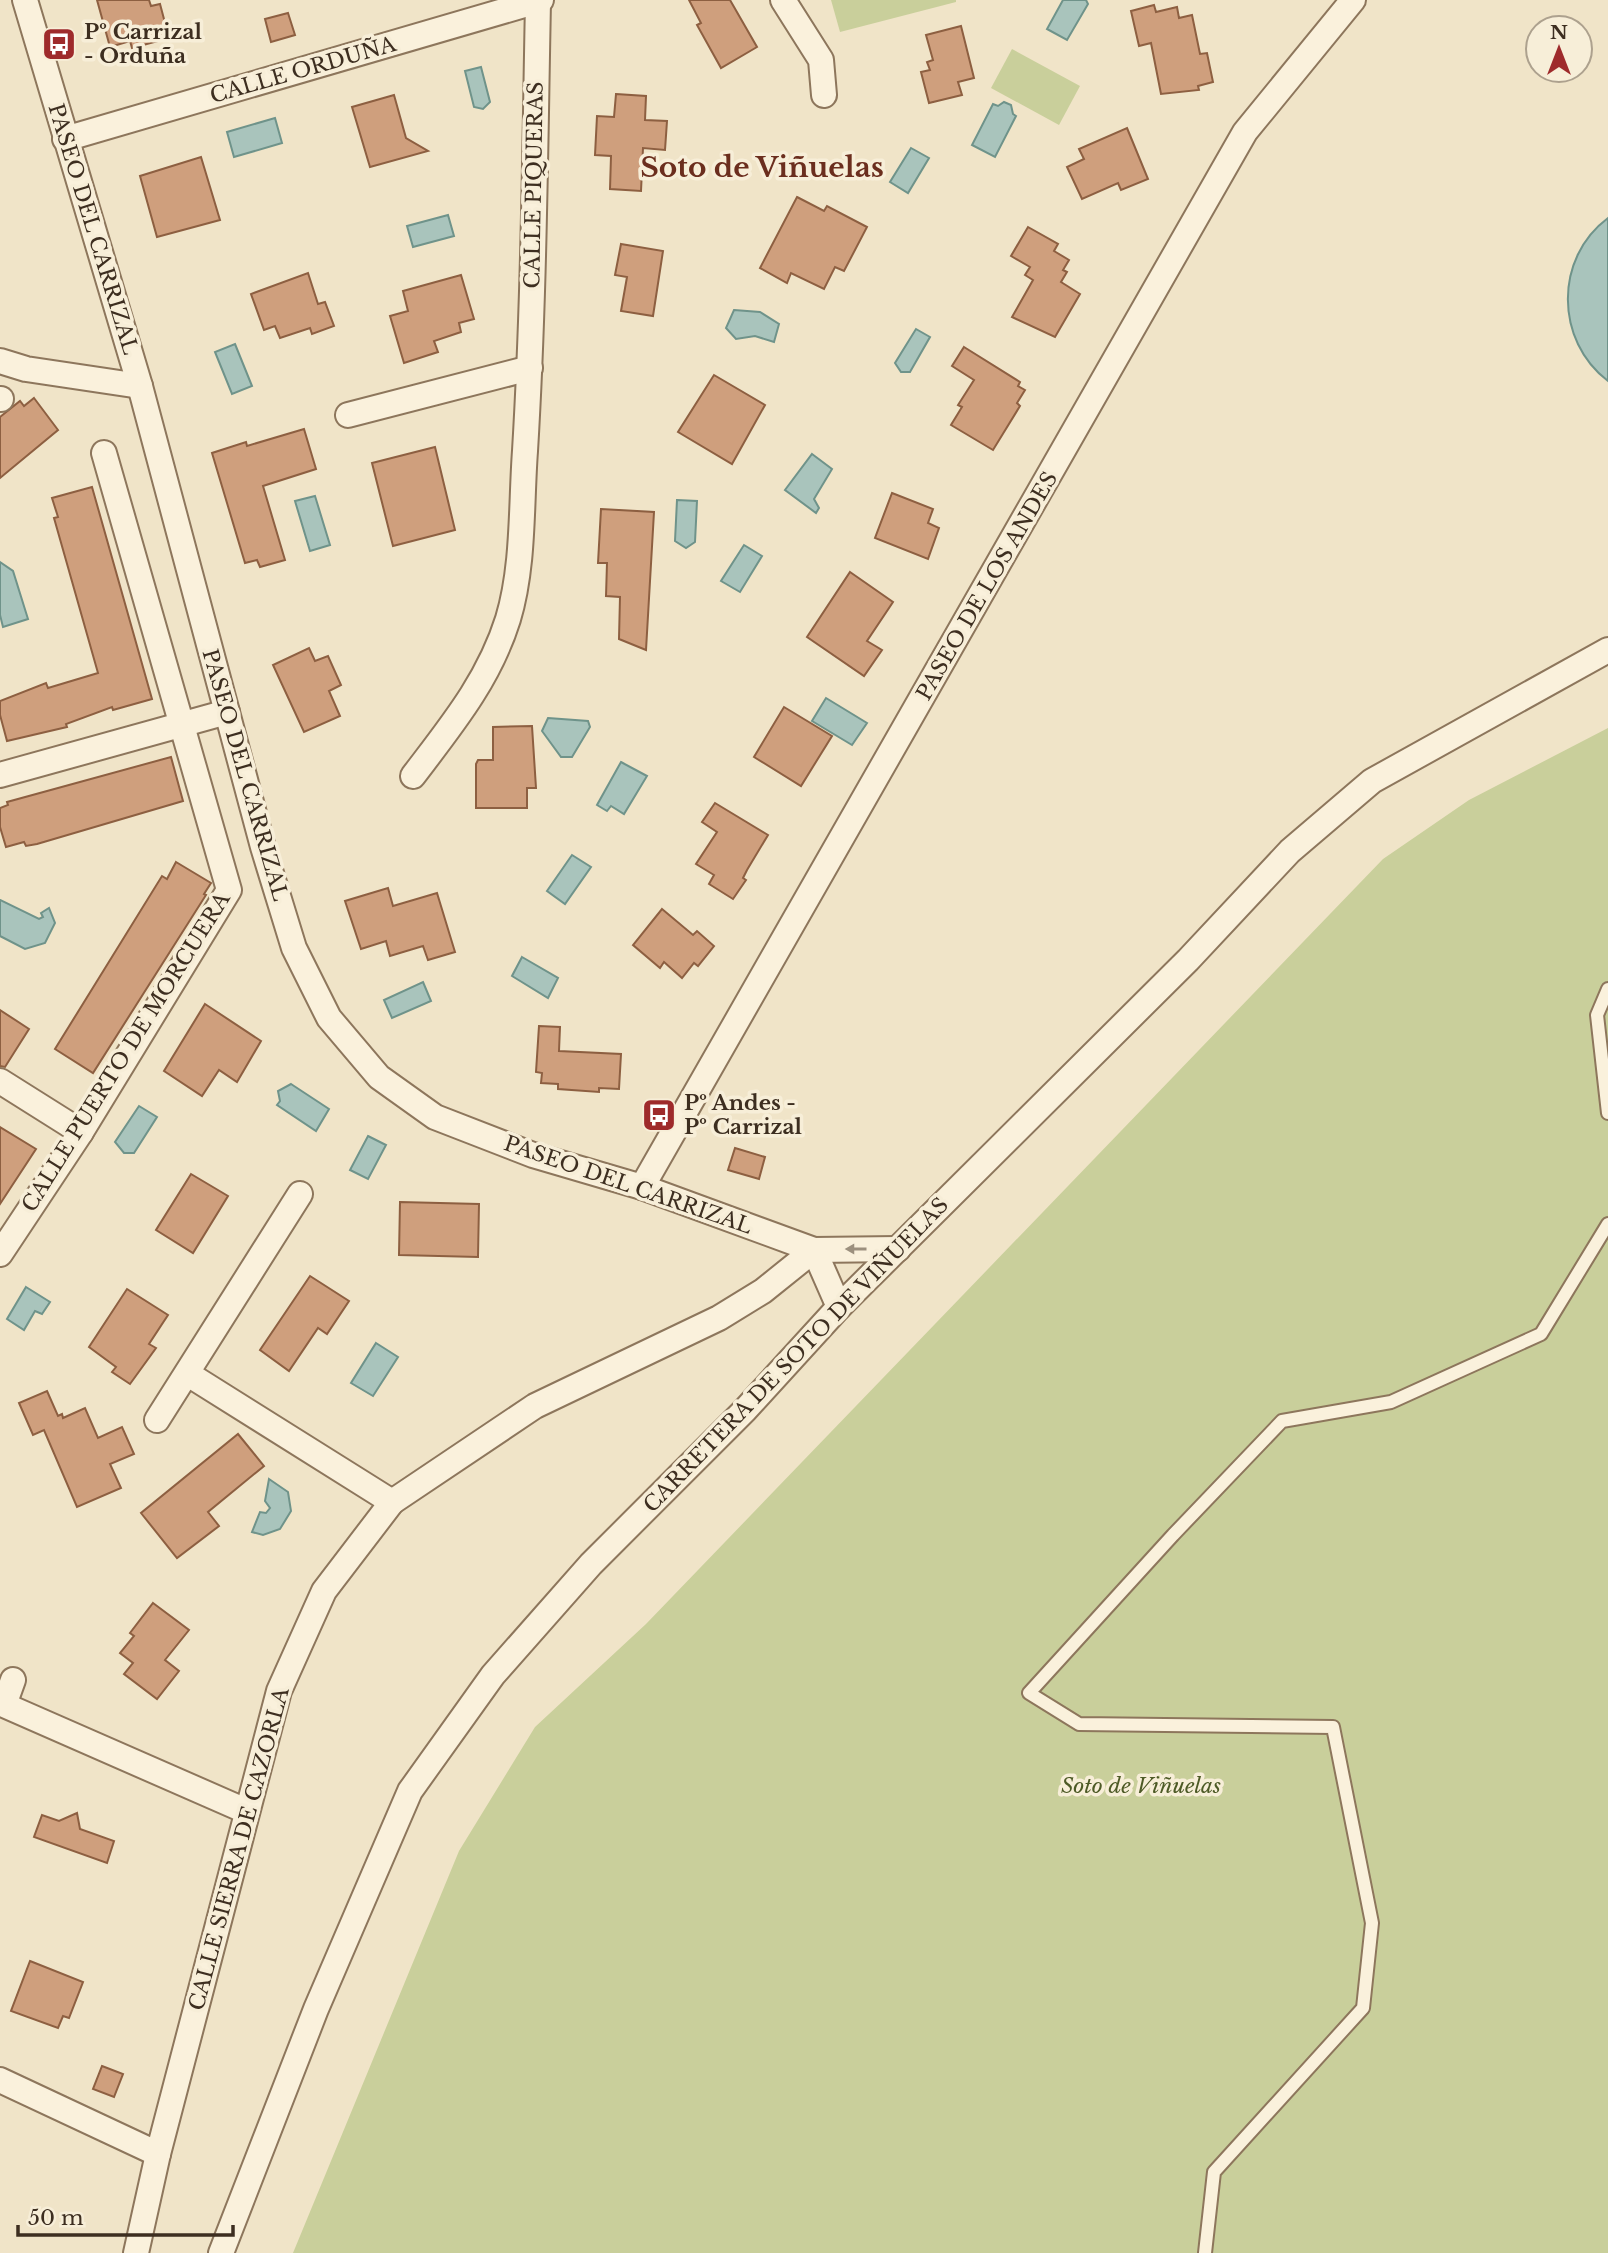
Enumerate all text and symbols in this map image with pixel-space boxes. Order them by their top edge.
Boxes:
north arrow [1524,14,1594,84]
place label: Pº Carrizal - Orduña [84,19,203,69]
text: N [1550,21,1568,44]
bus stop icon: Pº Carrizal - Orduña [40,25,78,63]
street label: CALLE ORDUÑA [207,31,400,109]
street label: CALLE PIQUERAS [519,81,549,289]
street label: PASEO DEL CARRIZAL [42,100,144,358]
district label: Soto de Viñuelas [640,150,884,185]
street label: PASEO DE LOS ANDES [911,467,1063,705]
street label: PASEO DEL CARRIZAL [197,646,293,904]
street label: CALLE PUERTO DE MORCUERA [16,887,236,1217]
place label: Pº Andes - Pº Carrizal [684,1090,803,1140]
bus stop icon: Pº Andes - Pº Carrizal [640,1096,678,1134]
street label: PASEO DEL CARRIZAL [500,1130,756,1240]
street label: CARRETERA DE SOTO DE VIÑUELAS [638,1192,954,1518]
one-way arrow [845,1243,867,1255]
street label: CALLE SIERRA DE CAZORLA [183,1684,295,2013]
park label: Soto de Viñuelas [1061,1773,1221,1799]
scale bar [18,2194,233,2238]
text: 50 m [28,2205,84,2231]

